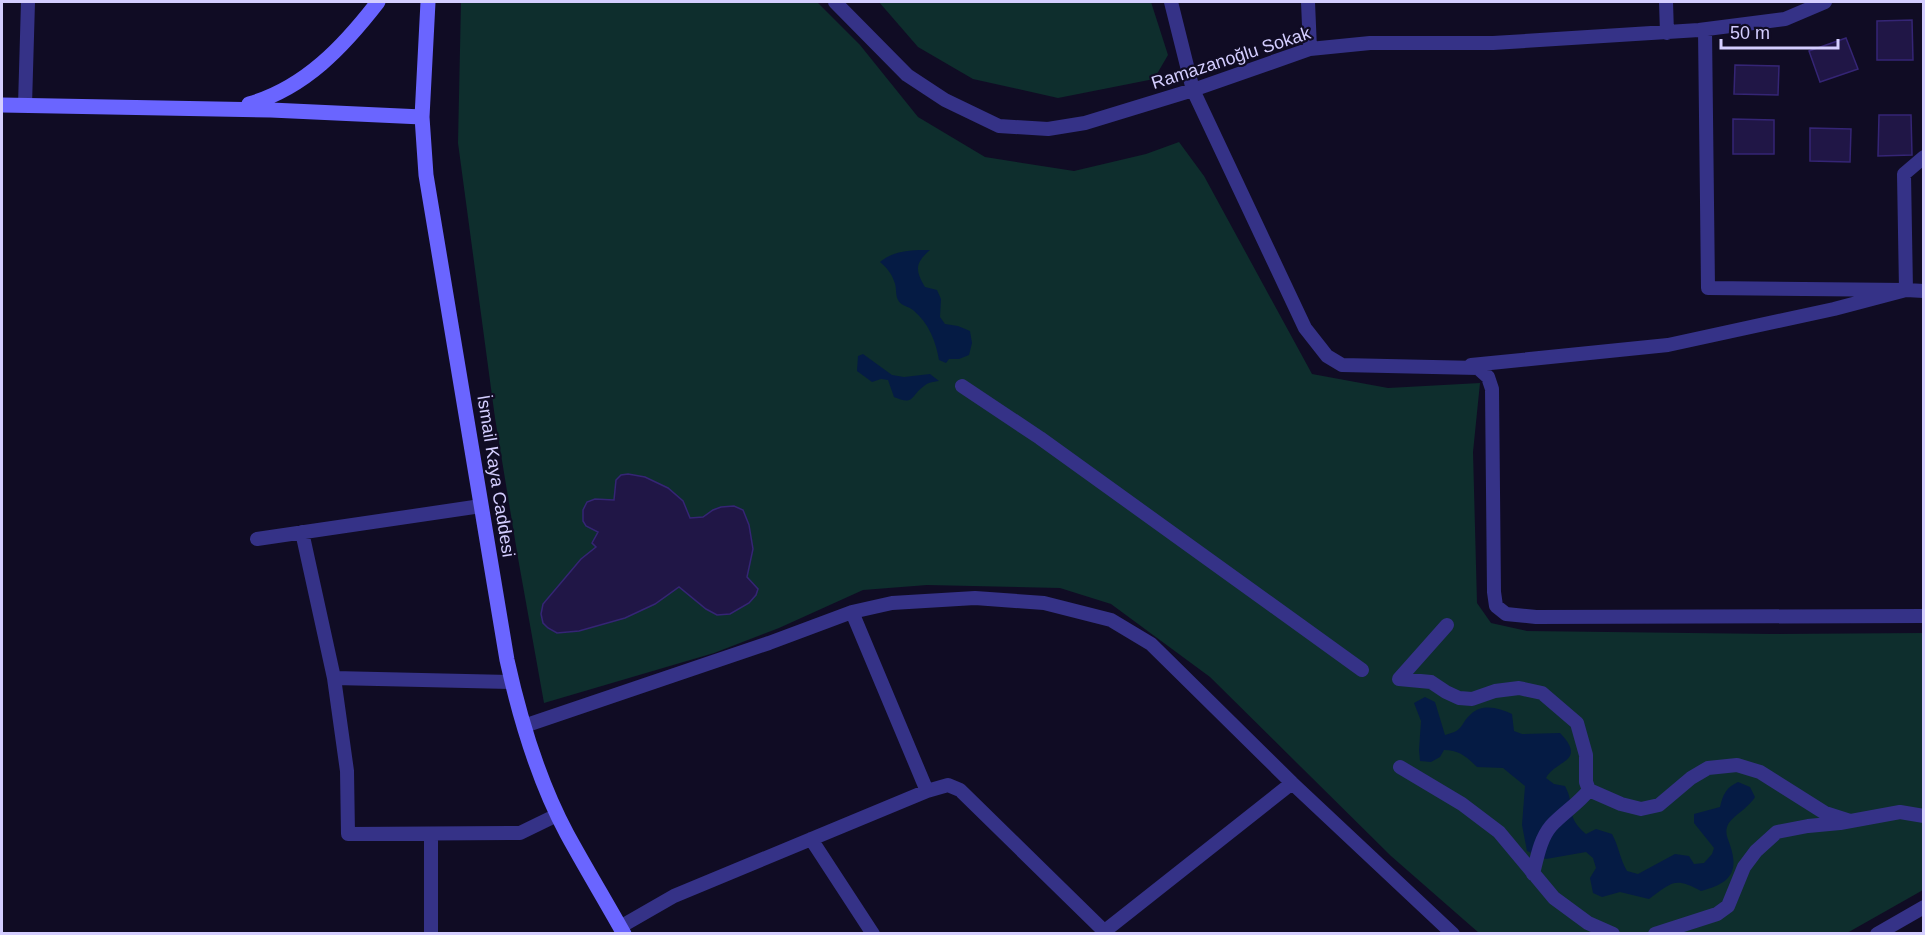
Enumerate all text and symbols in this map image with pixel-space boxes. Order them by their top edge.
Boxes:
scale bar [1721,12,1838,50]
street label: Ramazanoğlu Sokak [1149,23,1314,93]
text: 50 m [1730,23,1770,43]
street label: İsmail Kaya Caddesi [473,393,519,559]

